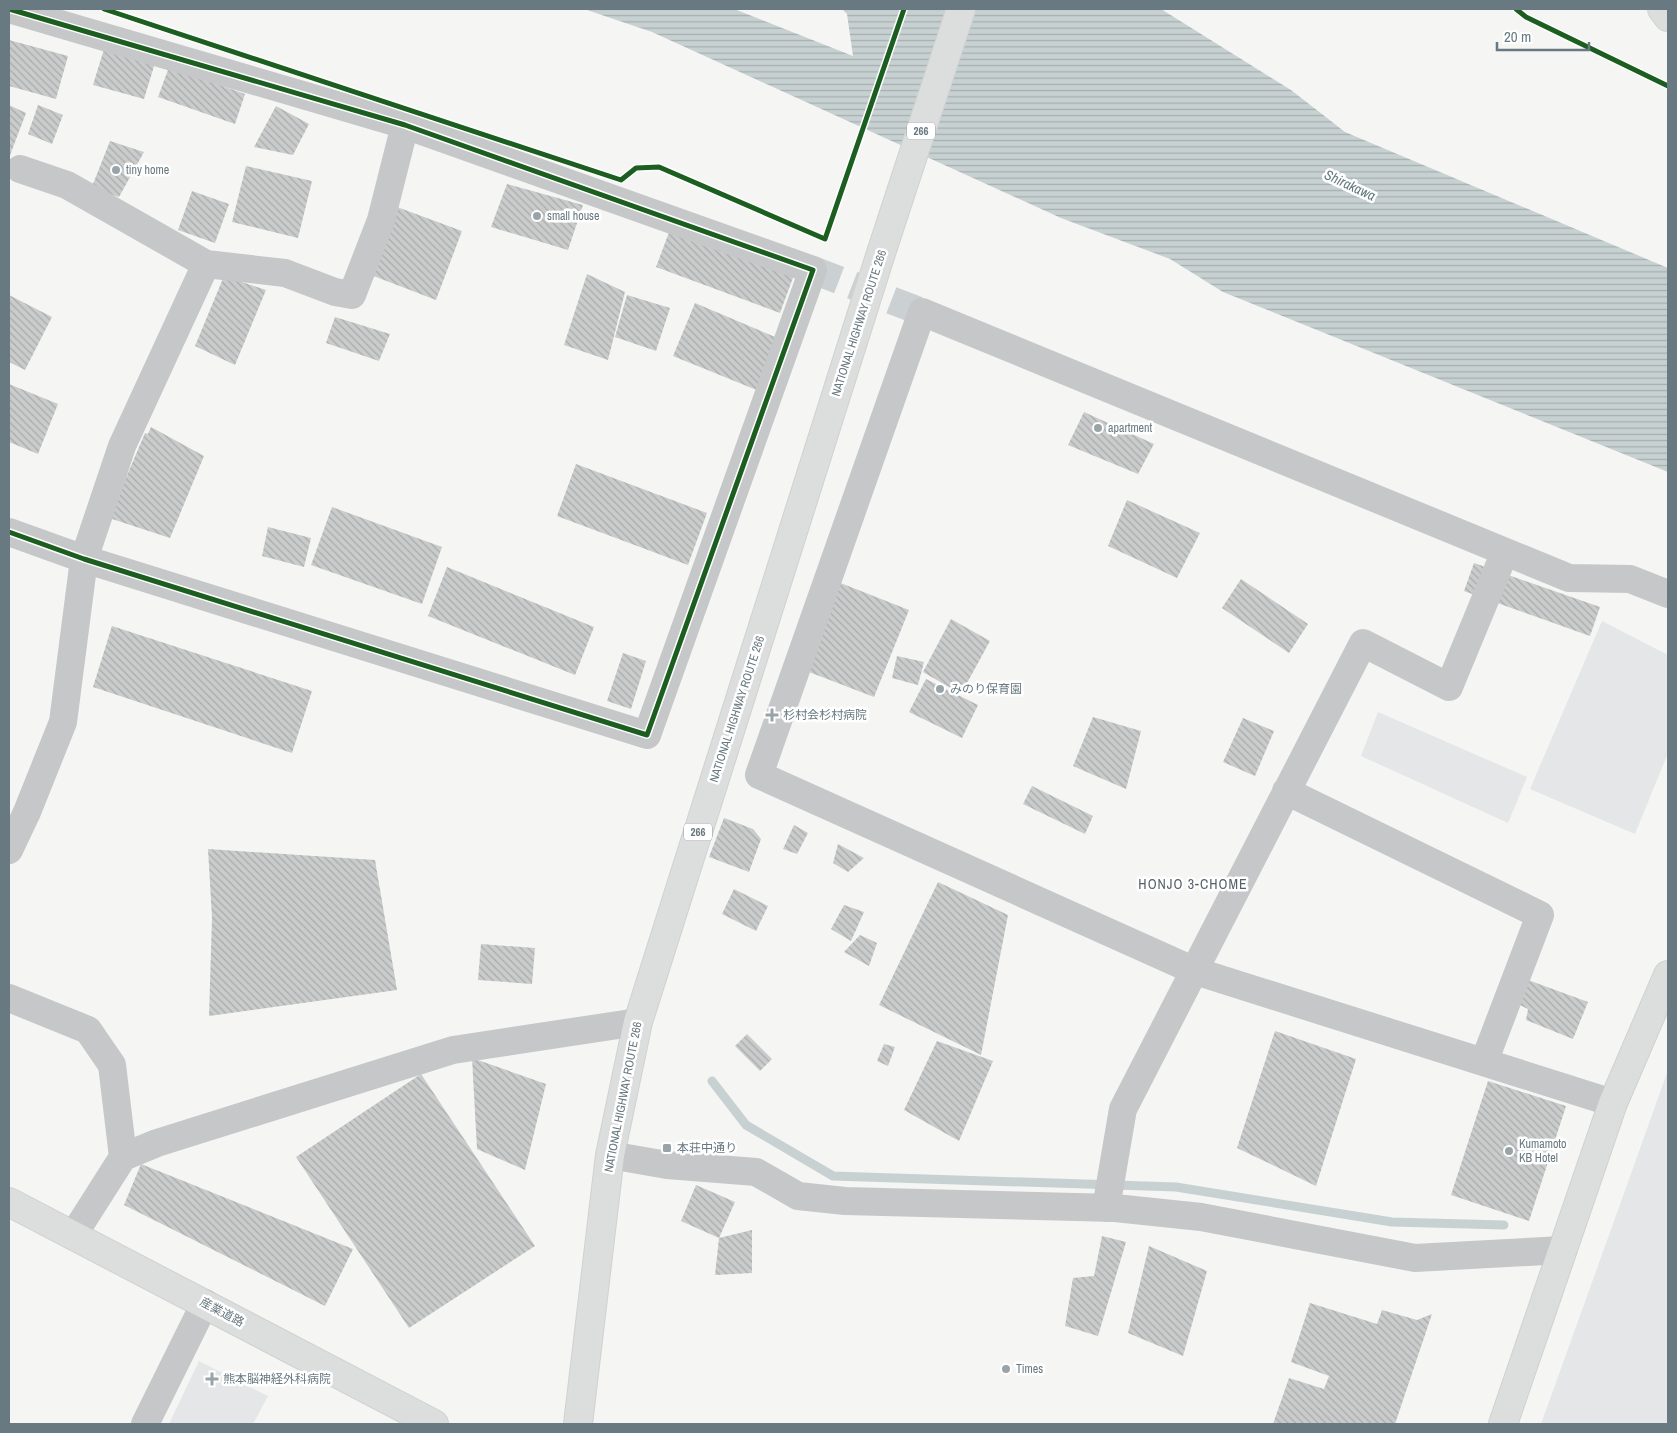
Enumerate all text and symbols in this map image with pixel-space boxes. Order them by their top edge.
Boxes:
scale bar [1497,20,1590,52]
text: 20 m [1504,26,1531,47]
road number: 266 [907,122,935,140]
place label: tiny home [126,162,169,178]
marker: tiny home [110,164,122,176]
water label: Shirakawa [1322,165,1378,205]
place label: small house [547,208,600,224]
marker: small house [531,210,543,222]
street label: NATIONAL HIGHWAY ROUTE 266 [828,248,890,398]
place label: apartment [1108,420,1153,436]
marker: apartment [1092,422,1104,434]
street label: NATIONAL HIGHWAY ROUTE 266 [706,634,768,784]
place label: みのり保育園 [950,681,1022,697]
marker: みのり保育園 [934,683,946,695]
place label: 杉村会杉村病院 [783,707,867,723]
marker: 杉村会杉村病院 [765,708,779,722]
road number: 266 [684,824,712,840]
district label: HONJO 3-CHOME [1138,875,1248,893]
street label: NATIONAL HIGHWAY ROUTE 266 [601,1020,645,1174]
place label: Kumamoto KB Hotel [1519,1136,1567,1166]
place label: 本荘中通り [677,1140,737,1156]
marker: 本荘中通り [661,1142,673,1154]
marker: Kumamoto KB Hotel [1503,1145,1515,1157]
street label: 産業道路 [197,1294,247,1330]
place label: Times [1016,1361,1043,1377]
marker: Times [1000,1363,1012,1375]
place label: 熊本脳神経外科病院 [223,1371,331,1387]
marker: 熊本脳神経外科病院 [205,1372,219,1386]

